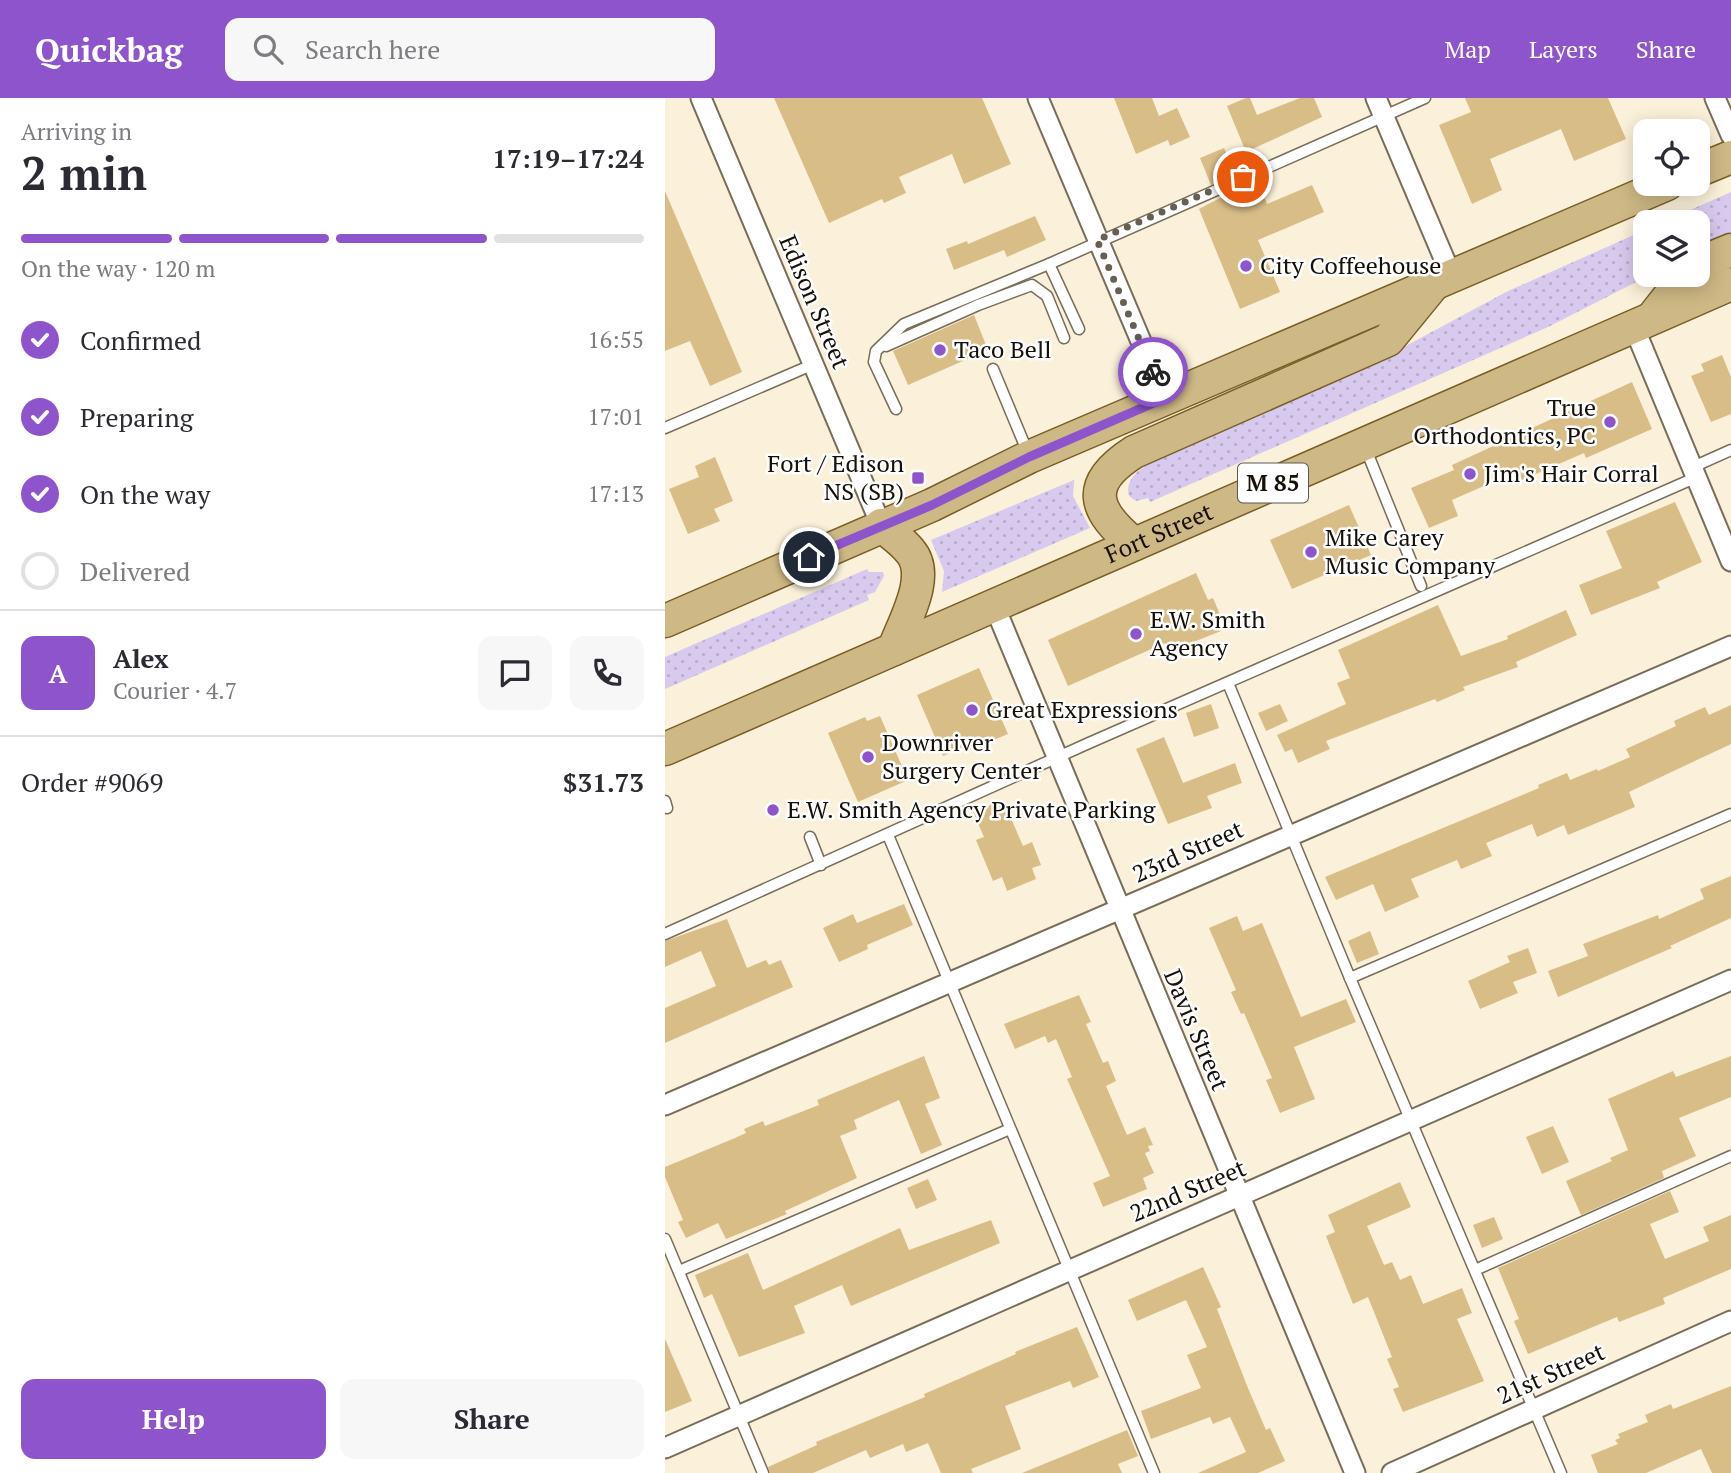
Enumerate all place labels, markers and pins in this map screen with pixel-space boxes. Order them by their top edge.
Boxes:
pin [1213,147,1273,207]
place label: City Coffeehouse [1260,249,1441,281]
marker: City Coffeehouse [1238,258,1254,274]
place label: Taco Bell [954,333,1051,365]
marker: Taco Bell [932,342,948,358]
place label: True Orthodontics, PC [1413,391,1596,451]
marker: True Orthodontics, PC [1602,414,1618,430]
place label: Fort / Edison NS (SB) [767,447,904,507]
place label: Jim's Hair Corral [1484,457,1659,489]
marker: Jim's Hair Corral [1462,466,1478,482]
marker: Fort / Edison NS (SB) [910,470,926,486]
place label: Mike Carey Music Company [1325,521,1496,581]
pin [779,527,839,587]
marker: Mike Carey Music Company [1303,544,1319,560]
place label: E.W. Smith Agency [1150,603,1265,663]
marker: E.W. Smith Agency [1128,626,1144,642]
place label: Great Expressions [986,693,1178,725]
marker: Great Expressions [964,702,980,718]
place label: Downriver Surgery Center [882,726,1042,786]
marker: Downriver Surgery Center [860,749,876,765]
place label: E.W. Smith Agency Private Parking [787,793,1156,825]
marker: E.W. Smith Agency Private Parking [765,802,781,818]

